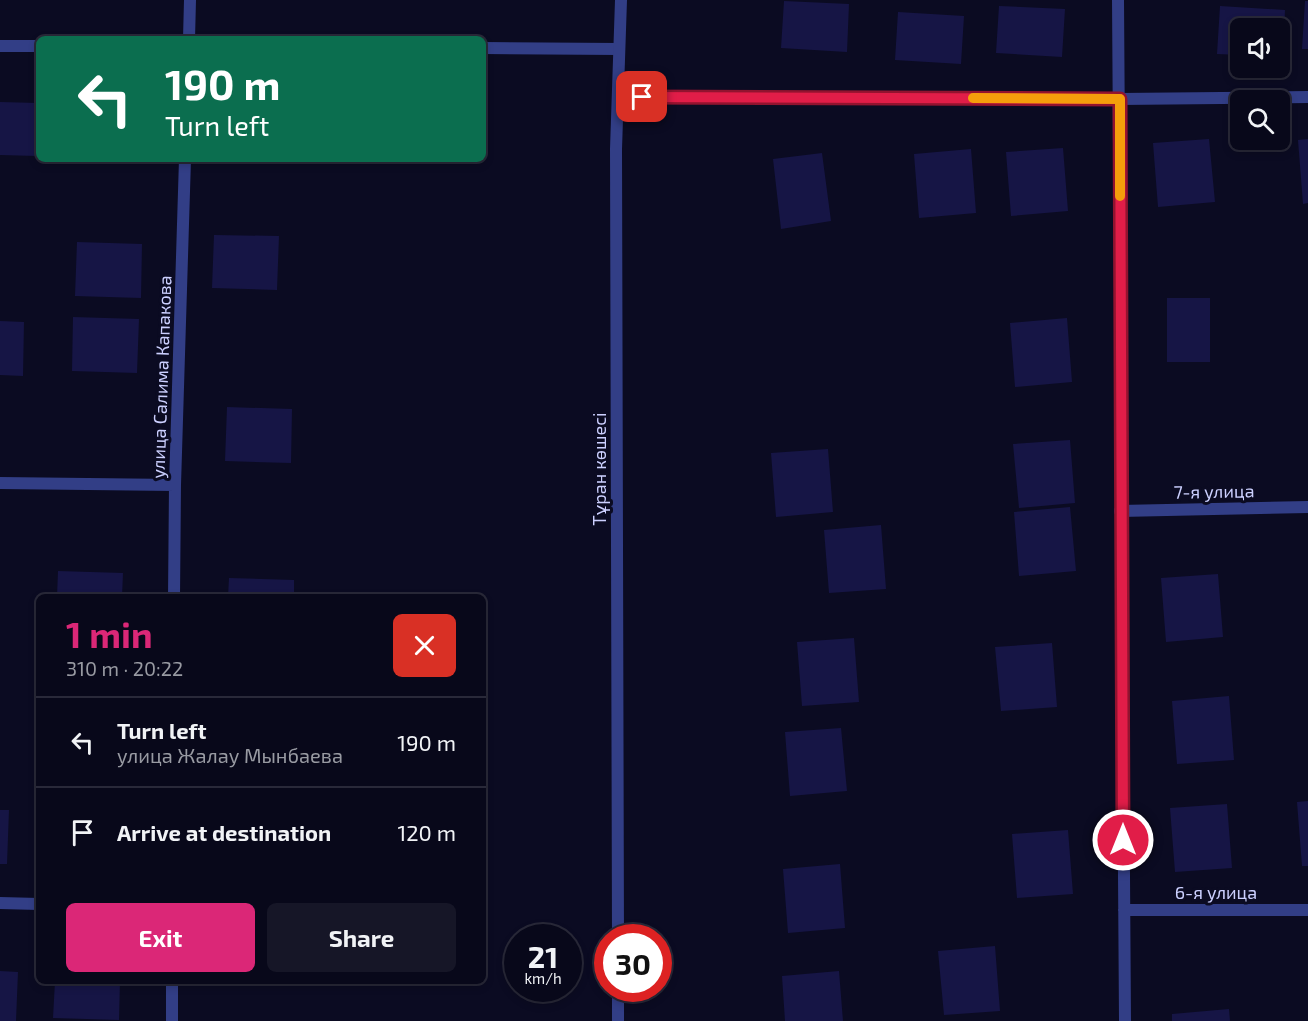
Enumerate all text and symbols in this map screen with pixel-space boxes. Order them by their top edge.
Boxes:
map controls [1230,18,1290,150]
button: sound [1230,18,1290,78]
text: 190 m [165,58,281,108]
icon: left [66,60,144,138]
pin [616,71,667,122]
icon: arrive [625,80,658,113]
button: search [1230,90,1290,150]
text: Turn left [165,109,269,141]
street label: улица Салима Капакова [146,275,176,479]
street label: Тұран көшесі [588,412,610,526]
street label: 7-я улица [1173,479,1255,503]
text: 1 min [66,612,153,655]
button: close [393,614,456,677]
text: 310 m · 20:22 [66,656,183,680]
text: Turn left [117,717,206,743]
icon: left [66,726,99,759]
text: 190 m [397,729,456,755]
text: улица Жалау Мынбаева [117,743,343,767]
position arrow [1091,808,1155,872]
icon: arrive [66,816,99,849]
text: Arrive at destination [117,819,331,845]
text: 120 m [397,819,456,845]
street label: 6-я улица [1175,881,1257,903]
button: Exit [66,903,255,972]
button: Share [267,903,456,972]
speed limit sign: 30 [594,924,672,1002]
text: 21 [528,938,558,974]
text: km/h [524,969,562,987]

